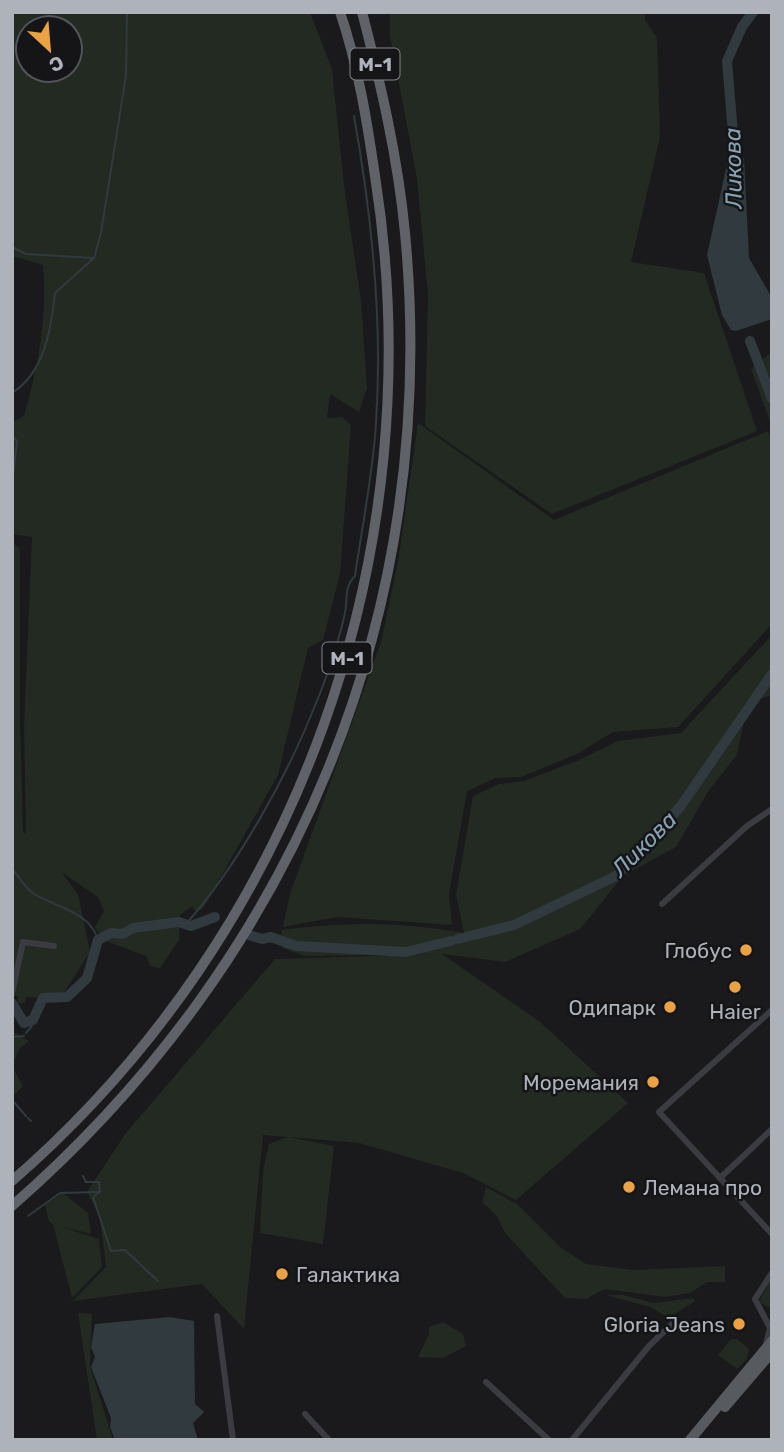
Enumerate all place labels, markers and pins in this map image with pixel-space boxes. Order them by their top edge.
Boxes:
place label: Глобус [664,938,732,963]
marker: Глобус [738,942,754,958]
marker: Haier [727,979,743,995]
place label: Одипарк [569,995,656,1020]
marker: Одипарк [662,999,678,1015]
place label: Haier [709,999,761,1024]
place label: Моремания [523,1070,639,1095]
marker: Моремания [645,1074,661,1090]
place label: Лемана про [643,1175,762,1200]
marker: Лемана про [621,1179,637,1195]
place label: Галактика [296,1262,400,1287]
marker: Галактика [274,1266,290,1282]
place label: Gloria Jeans [604,1312,725,1337]
marker: Gloria Jeans [731,1316,747,1332]

